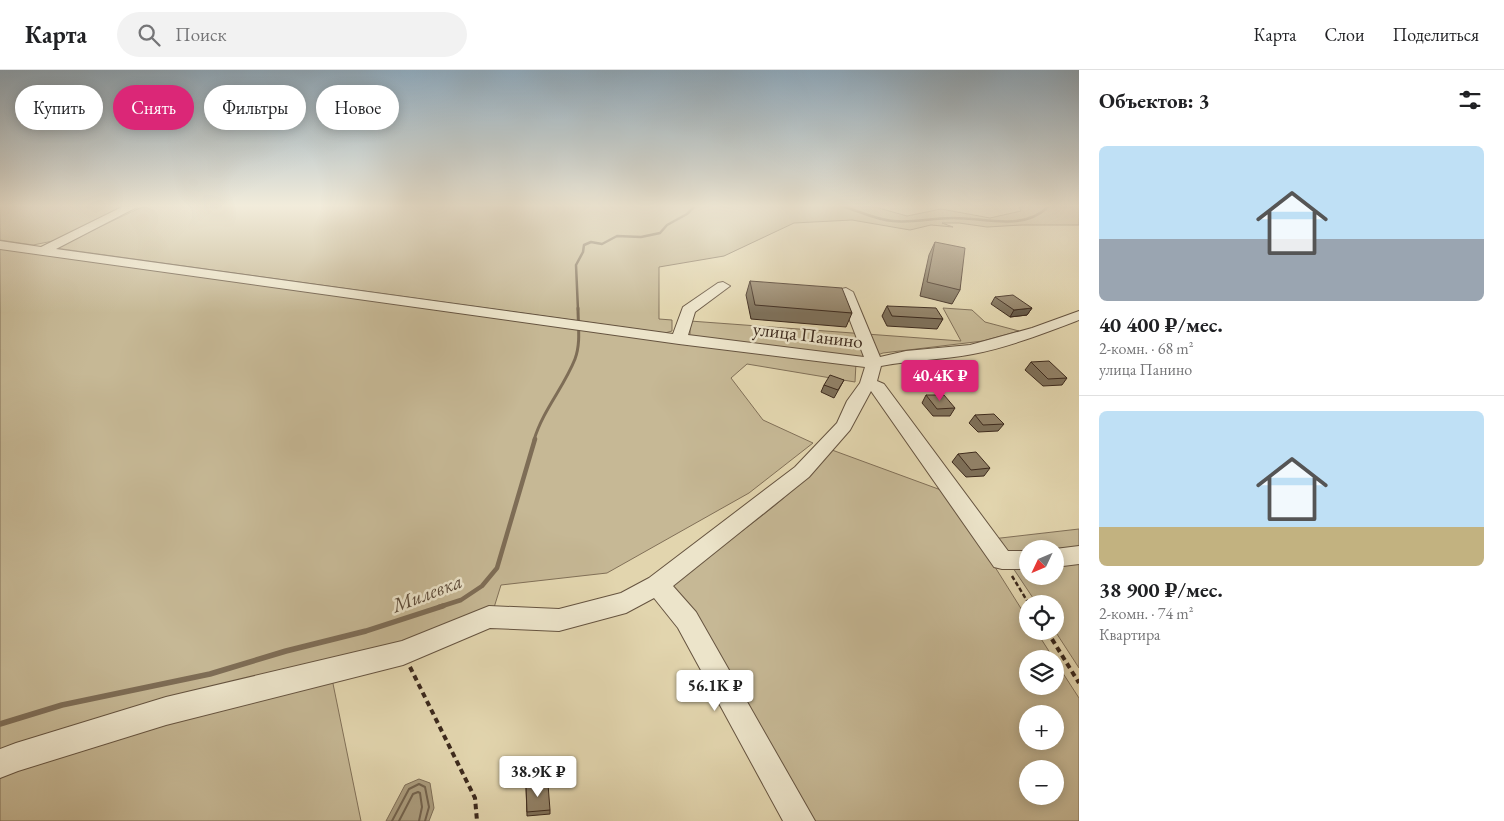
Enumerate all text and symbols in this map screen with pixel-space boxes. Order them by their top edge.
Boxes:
search box [117,12,467,57]
text: Карта [25,19,87,50]
icon: search [135,21,163,49]
text: Поиск [175,22,227,47]
text: Карта [1254,23,1297,46]
text: Слои [1325,23,1364,46]
text: Поделиться [1392,23,1479,46]
chip: Купить [15,85,103,130]
chip: Снять [113,85,194,130]
chip: Фильтры [204,85,306,130]
chip: Новое [316,85,399,130]
icon: filters [1456,86,1484,114]
text: Объектов: 3 [1099,87,1210,114]
icon: home [1247,178,1337,268]
text: 40 400 ₽/мес. [1099,311,1223,338]
street label: улица Панино [752,316,864,354]
text: 2-комн. · 68 m² [1099,338,1194,359]
text: улица Панино [1099,359,1192,380]
pin: 40.4K ₽ [894,360,986,402]
text: 40.4K ₽ [912,365,968,386]
icon: home [1247,444,1337,534]
north arrow [1019,540,1064,585]
map controls [1019,540,1064,805]
water label: Милевка [387,568,466,619]
text: 38 900 ₽/мес. [1099,576,1223,603]
button: locate [1019,595,1064,640]
text: 2-комн. · 74 m² [1099,603,1194,624]
text: Квартира [1099,624,1160,645]
button: layers [1019,650,1064,695]
pin: 56.1K ₽ [669,670,761,712]
text: 56.1K ₽ [687,675,743,696]
button: + [1019,705,1064,750]
pin: 38.9K ₽ [492,756,584,798]
button: − [1019,760,1064,805]
text: 38.9K ₽ [510,761,566,782]

